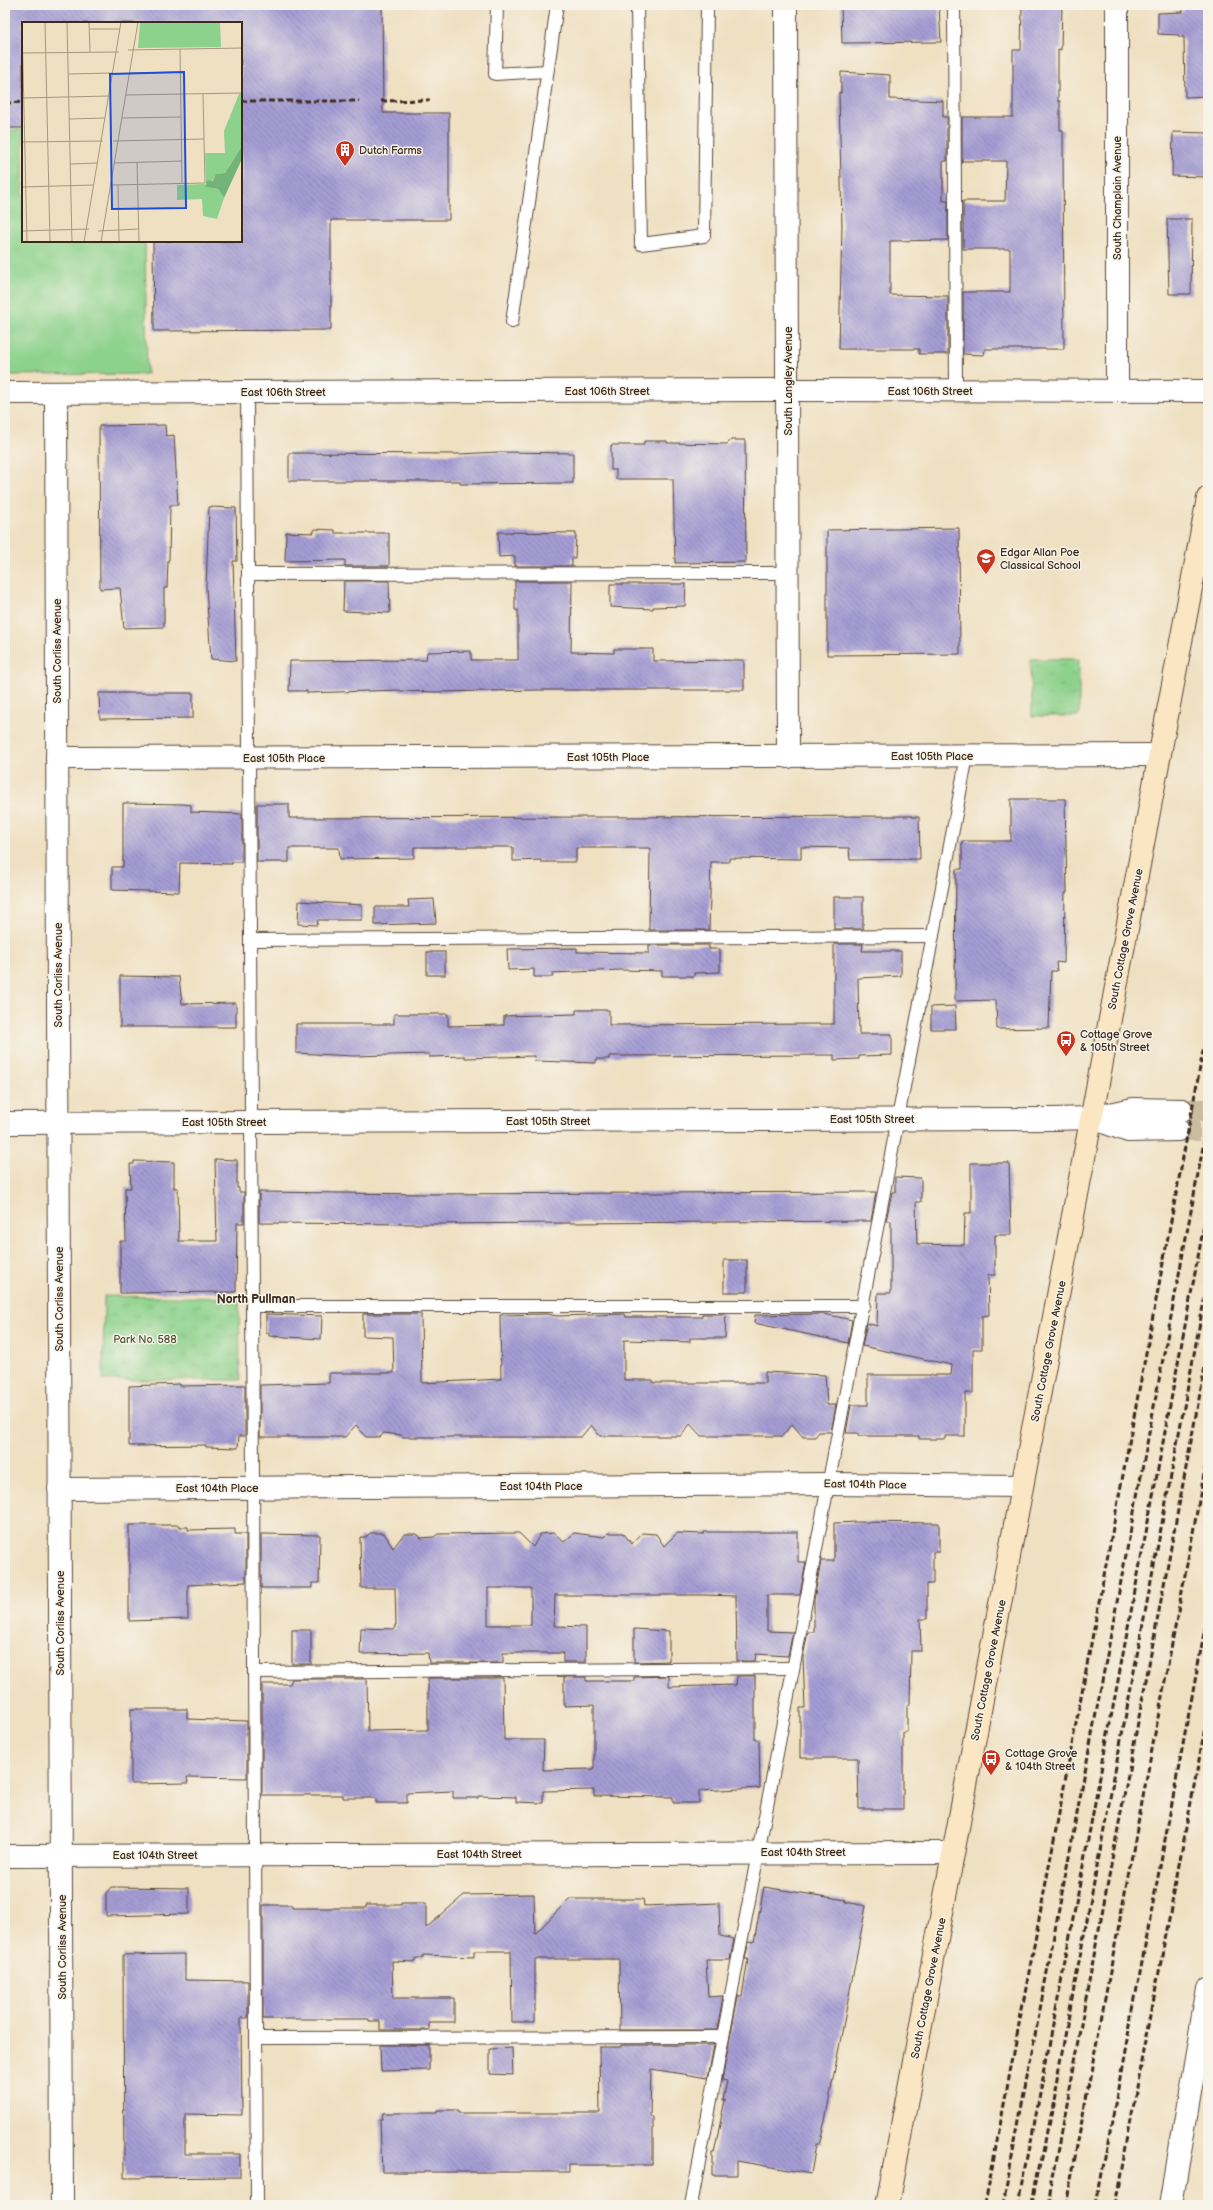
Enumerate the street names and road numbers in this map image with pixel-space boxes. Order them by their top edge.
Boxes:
street label: South Champlain Avenue [1111,135,1124,260]
street label: South Langley Avenue [782,326,795,436]
street label: East 106th Street [564,385,650,398]
street label: East 106th Street [887,385,973,398]
street label: East 106th Street [240,386,326,399]
street label: South Corliss Avenue [51,598,64,704]
street label: East 105th Place [891,750,974,763]
street label: East 105th Place [567,751,650,764]
street label: East 105th Place [243,752,326,765]
street label: South Cottage Grove Avenue [1105,867,1146,1011]
street label: South Corliss Avenue [52,922,65,1028]
street label: East 105th Street [830,1113,915,1126]
street label: East 105th Street [506,1115,591,1128]
street label: East 105th Street [182,1116,267,1129]
street label: South Corliss Avenue [53,1246,66,1352]
street label: South Cottage Grove Avenue [1028,1279,1069,1423]
street label: East 104th Place [823,1477,907,1492]
street label: East 104th Place [499,1480,583,1493]
street label: East 104th Place [175,1482,259,1495]
street label: South Corliss Avenue [54,1570,67,1676]
street label: South Cottage Grove Avenue [968,1598,1009,1742]
street label: East 104th Street [760,1846,846,1859]
street label: East 104th Street [436,1848,522,1861]
street label: East 104th Street [112,1849,198,1862]
street label: South Corliss Avenue [56,1894,69,2000]
street label: South Cottage Grove Avenue [908,1916,949,2060]

